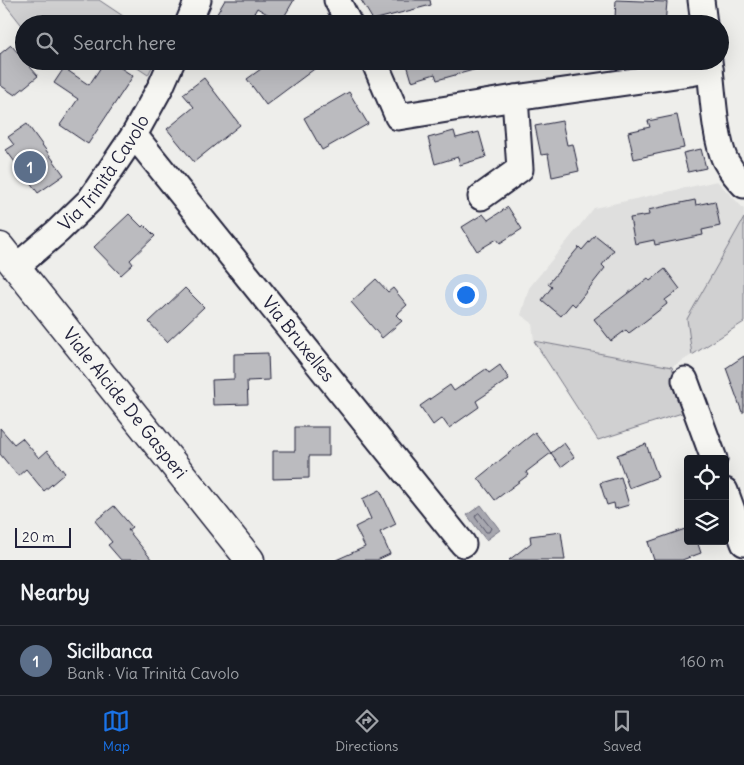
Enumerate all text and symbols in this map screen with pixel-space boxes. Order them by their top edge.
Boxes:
search box [15,15,729,70]
icon: search [33,29,61,57]
text: Search here [73,31,176,55]
street label: Via Trinità Cavolo [53,110,154,236]
pin: 1 [14,148,46,186]
your location [453,282,479,308]
street label: Via Bruxelles [257,291,340,386]
street label: Viale Alcide De Gasperi [58,323,192,483]
map controls [684,455,729,545]
button: locate [684,455,729,500]
button: layers [684,500,729,545]
scale bar [15,525,71,548]
text: 20 m [22,528,55,546]
text: Nearby [20,579,90,606]
text: Sicilbanca [67,639,153,663]
text: 1 [33,651,39,671]
text: 160 m [680,651,724,671]
text: Bank · Via Trinità Cavolo [67,663,239,683]
tab: Map [102,707,130,755]
tab: Directions [335,707,398,755]
tab: Saved [603,707,642,755]

